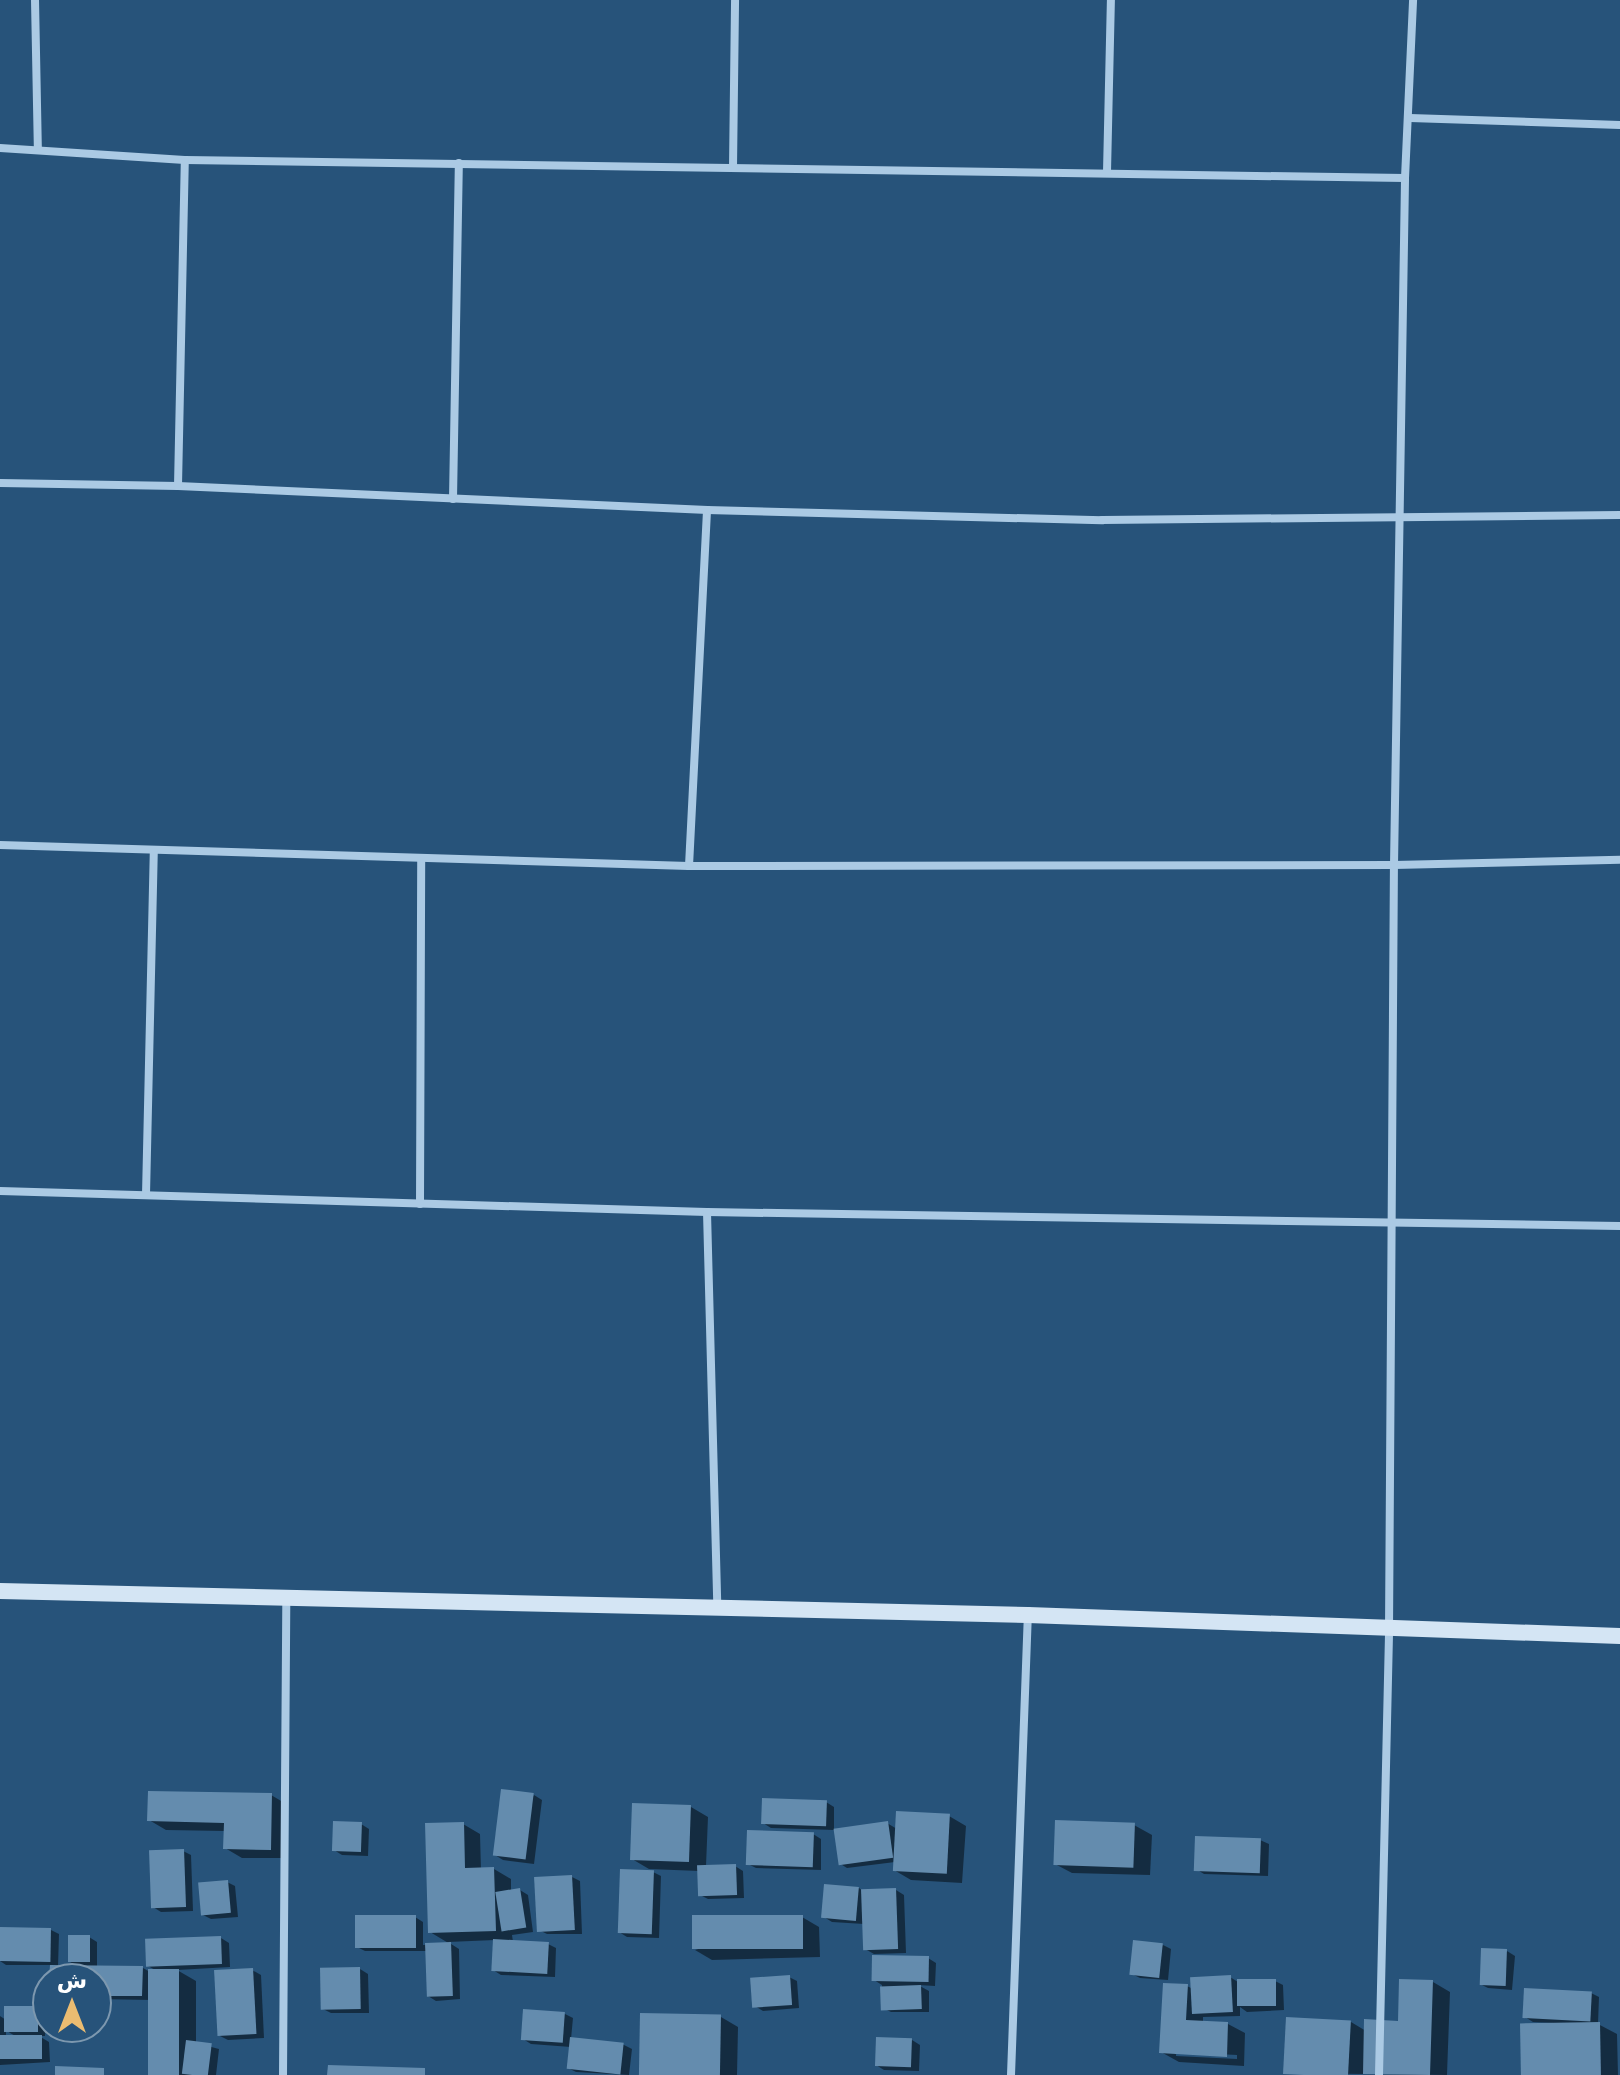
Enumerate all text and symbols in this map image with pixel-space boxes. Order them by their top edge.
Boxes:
north arrow [32,1963,112,2043]
text: ش [57,1968,87,1993]

